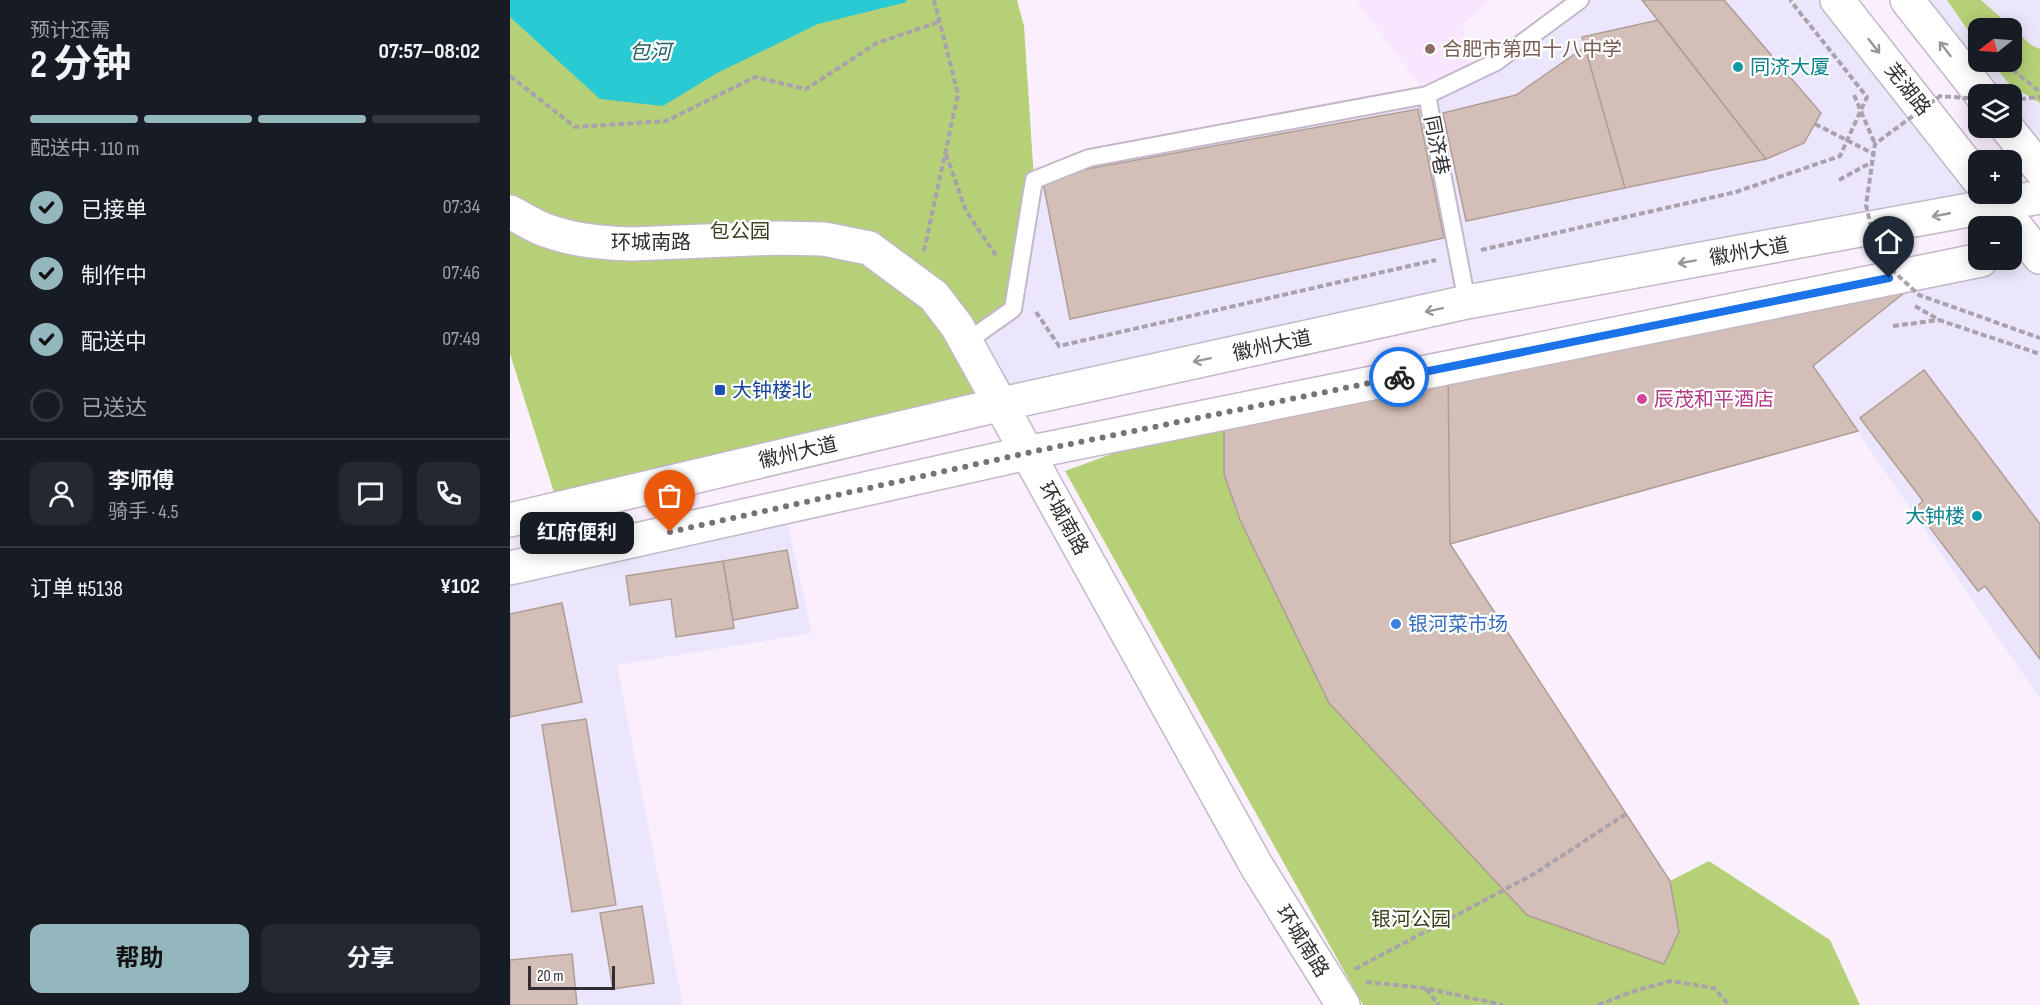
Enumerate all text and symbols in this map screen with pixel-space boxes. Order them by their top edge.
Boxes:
north arrow [1968,18,2022,72]
map controls [1968,18,2022,270]
text: 预计还需 [30,19,110,43]
text: 07:57–08:02 [379,38,480,65]
place label: 合肥市第四十八中学 [1442,38,1622,62]
one-way arrow [1867,38,1880,54]
water label: 包河 [629,40,675,65]
one-way arrow [1939,41,1952,57]
text: 2 分钟 [30,42,131,89]
marker: 合肥市第四十八中学 [1423,42,1437,56]
place label: 同济大厦 [1750,56,1830,80]
street label: 芜湖路 [1879,59,1935,121]
marker: 同济大厦 [1731,60,1745,74]
button: layers [1968,84,2022,138]
street label: 同济巷 [1419,113,1454,177]
text: 配送中 · 110 m [30,137,139,161]
button: + [1968,150,2022,204]
icon: check [30,191,63,224]
text: 07:34 [443,195,480,219]
text: 已接单 [81,197,147,224]
one-way arrow [1932,210,1951,221]
pin [1863,216,1914,278]
button: − [1968,216,2022,270]
park label: 包公园 [710,220,770,244]
icon: home [1872,225,1905,258]
street label: 环城南路 [611,231,691,255]
street label: 徽州大道 [1708,233,1791,271]
icon: check [30,257,63,290]
one-way arrow [1678,257,1698,268]
text: 07:46 [442,261,480,285]
text: 制作中 [81,263,147,290]
one-way arrow [1425,304,1444,316]
icon: check [30,323,63,356]
street label: 徽州大道 [1231,326,1314,366]
text: 07:49 [442,327,480,351]
text: 配送中 [81,329,147,356]
courier [1369,347,1429,407]
one-way arrow [1193,355,1212,367]
icon: bike [1383,361,1416,394]
place label: 大钟楼北 [732,379,812,403]
marker: 大钟楼北 [713,383,727,397]
place label: 辰茂和平酒店 [1654,388,1774,412]
marker: 辰茂和平酒店 [1635,392,1649,406]
text: 已送达 [81,395,147,422]
street label: 徽州大道 [757,432,840,474]
button: person [30,462,93,525]
button: chat [339,462,402,525]
button: phone [417,462,480,525]
text: 李师傅 [108,468,174,495]
pin [644,470,695,532]
street label: 环城南路 [1033,478,1093,559]
icon: bag [653,479,686,512]
text: 骑手 · 4.5 [108,500,178,524]
place label: 大钟楼 [1905,505,1965,529]
marker: 大钟楼 [1970,509,1984,523]
callout: 红府便利 [520,511,634,553]
text: 红府便利 [537,521,617,545]
text: ¥102 [440,573,480,600]
text: 订单 #5138 [30,576,123,603]
place label: 银河菜市场 [1408,613,1508,637]
marker: 银河菜市场 [1389,617,1403,631]
street label: 环城南路 [1271,901,1334,982]
park label: 银河公园 [1371,908,1451,932]
button: 帮助 [30,924,249,993]
button: 分享 [261,924,480,993]
scale bar [528,963,615,990]
text: 20 m [537,967,564,986]

